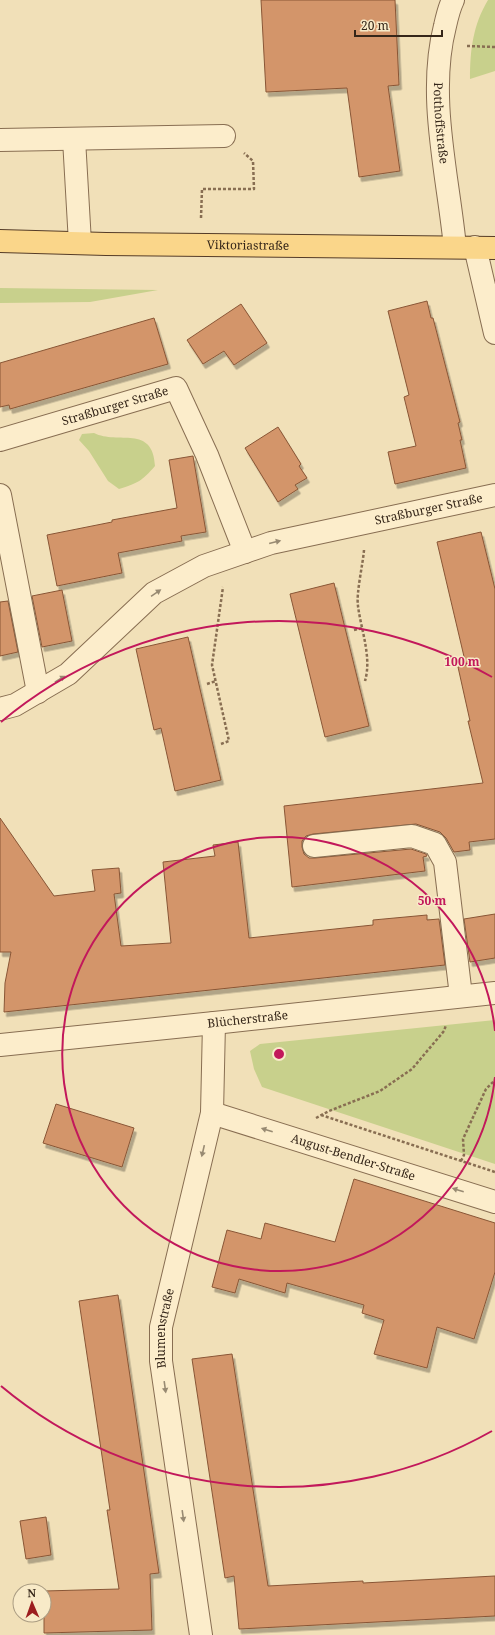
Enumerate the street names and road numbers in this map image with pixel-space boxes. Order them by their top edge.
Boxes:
street label: Potthoffstraße [430,82,453,165]
street label: Viktoriastraße [207,236,289,254]
street label: Straßburger Straße [60,382,170,429]
street label: Straßburger Straße [373,489,484,529]
street label: Blücherstraße [207,1006,289,1032]
street label: August-Bendler-Straße [289,1129,418,1184]
street label: Blumenstraße [152,1287,178,1370]

